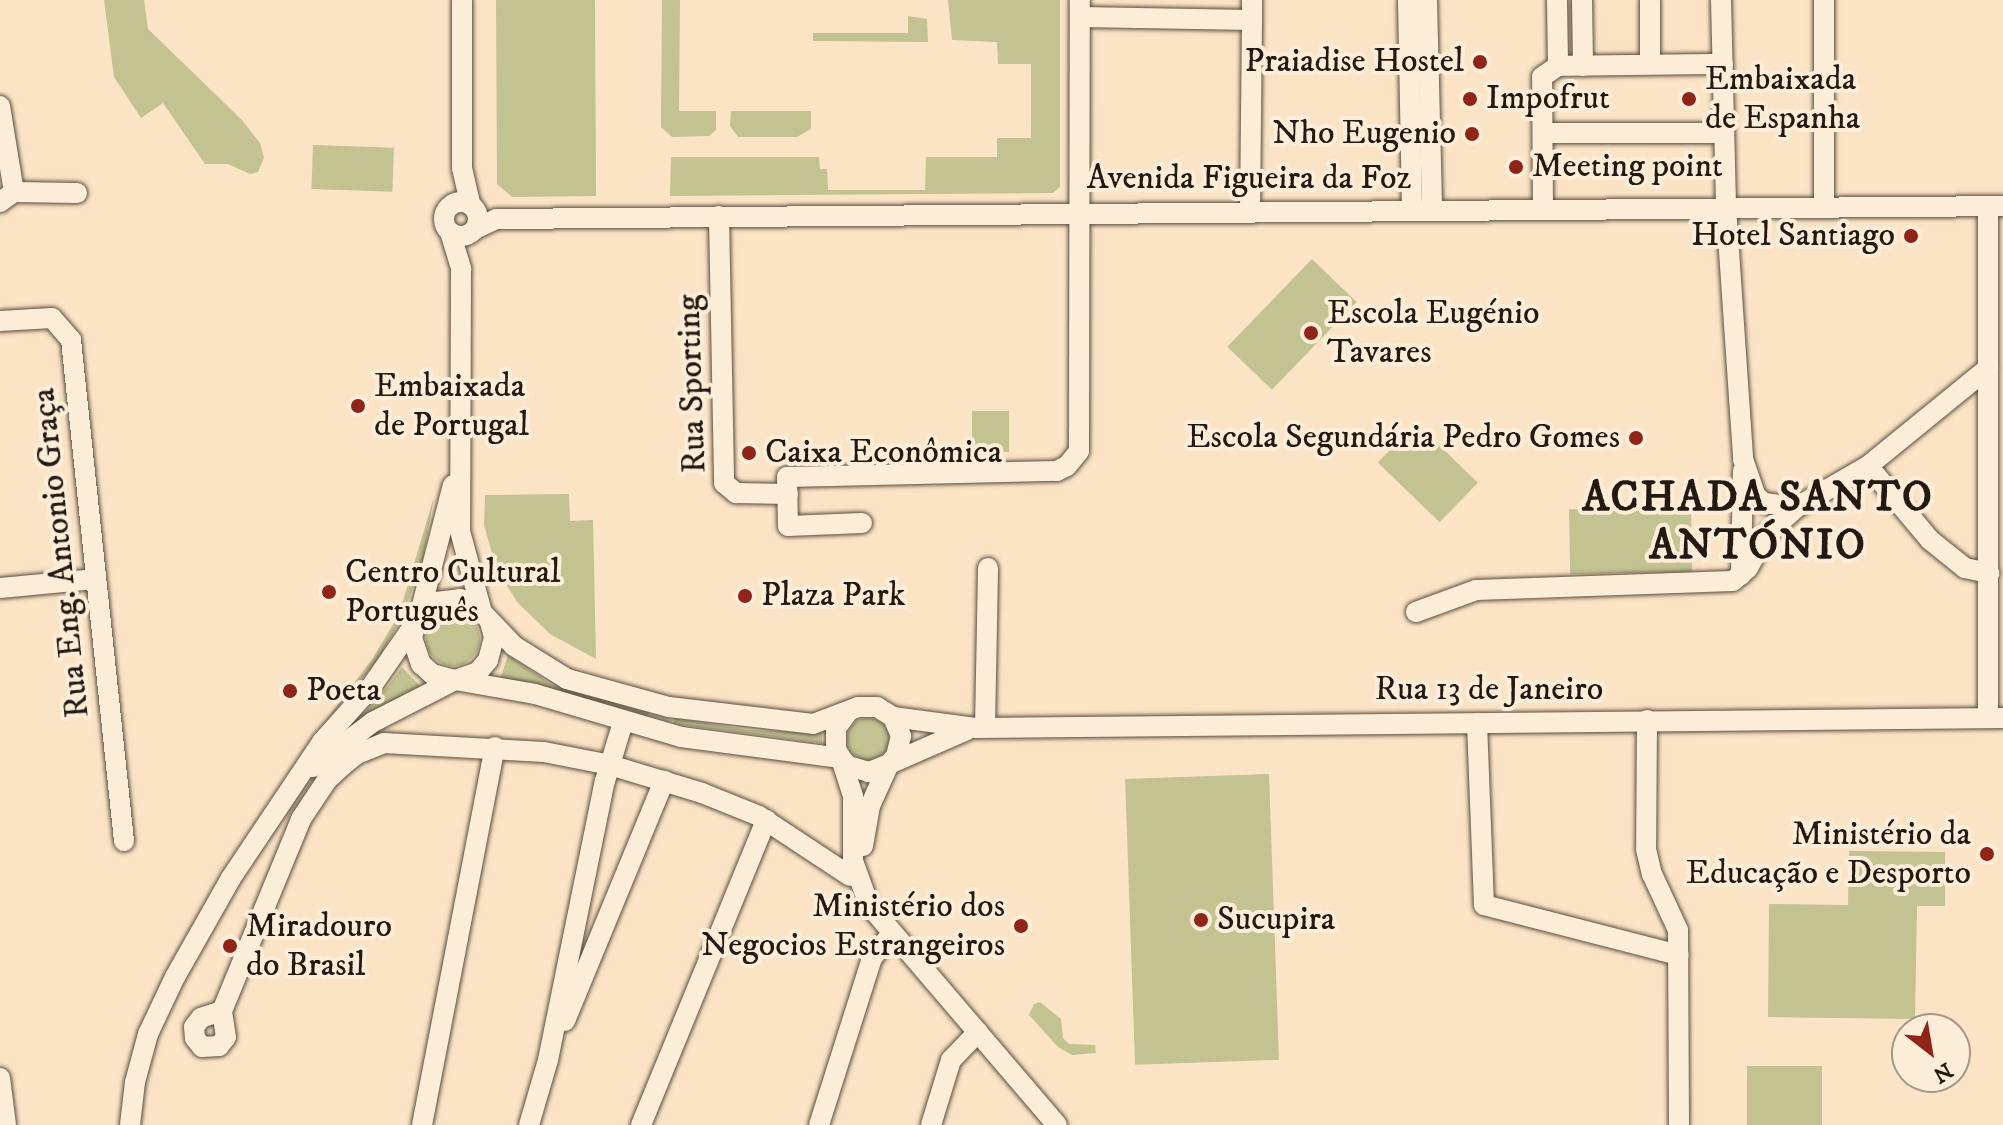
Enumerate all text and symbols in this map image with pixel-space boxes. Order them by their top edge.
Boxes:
place label: Praiadise Hostel [1244,42,1464,82]
marker: Praiadise Hostel [1471,53,1489,71]
place label: Embaixada de Espanha [1705,59,1860,138]
place label: Impofrut [1486,79,1610,119]
marker: Impofrut [1461,90,1479,108]
marker: Embaixada de Espanha [1680,90,1698,108]
place label: Nho Eugenio [1272,114,1456,154]
marker: Nho Eugenio [1463,125,1481,143]
place label: Meeting point [1532,147,1723,187]
marker: Meeting point [1507,158,1525,176]
street label: Avenida Figueira da Foz [1087,159,1411,199]
place label: Hotel Santiago [1691,216,1895,256]
marker: Hotel Santiago [1902,227,1920,245]
place label: Escola Eugénio Tavares [1327,293,1540,372]
street label: Rua Sporting [668,294,716,474]
marker: Escola Eugénio Tavares [1302,324,1320,342]
place label: Embaixada de Portugal [374,366,529,446]
street label: Rua Eng. Antonio Graça [23,386,99,720]
marker: Embaixada de Portugal [349,397,367,415]
place label: Escola Segundária Pedro Gomes [1187,418,1620,458]
marker: Escola Segundária Pedro Gomes [1627,429,1645,447]
place label: Caixa Econômica [765,433,1002,473]
marker: Caixa Econômica [740,444,758,462]
district label: ACHADA SANTO ANTÓNIO [1582,473,1934,572]
place label: Centro Cultural Português [345,552,560,632]
place label: Plaza Park [761,576,905,616]
marker: Centro Cultural Português [320,583,338,601]
marker: Plaza Park [736,587,754,605]
street label: Rua 13 de Janeiro [1375,670,1603,710]
place label: Poeta [306,671,381,711]
marker: Poeta [281,682,299,700]
place label: Ministério da Educação e Desporto [1686,814,1971,894]
marker: Ministério da Educação e Desporto [1978,845,1996,863]
place label: Ministério dos Negocios Estrangeiros [701,886,1005,966]
place label: Sucupira [1217,900,1335,940]
place label: Miradouro do Brasil [246,906,392,986]
marker: Sucupira [1192,911,1210,929]
marker: Ministério dos Negocios Estrangeiros [1012,917,1030,935]
marker: Miradouro do Brasil [221,937,239,955]
north arrow [1891,1013,1971,1093]
text: N [1928,1056,1957,1089]

